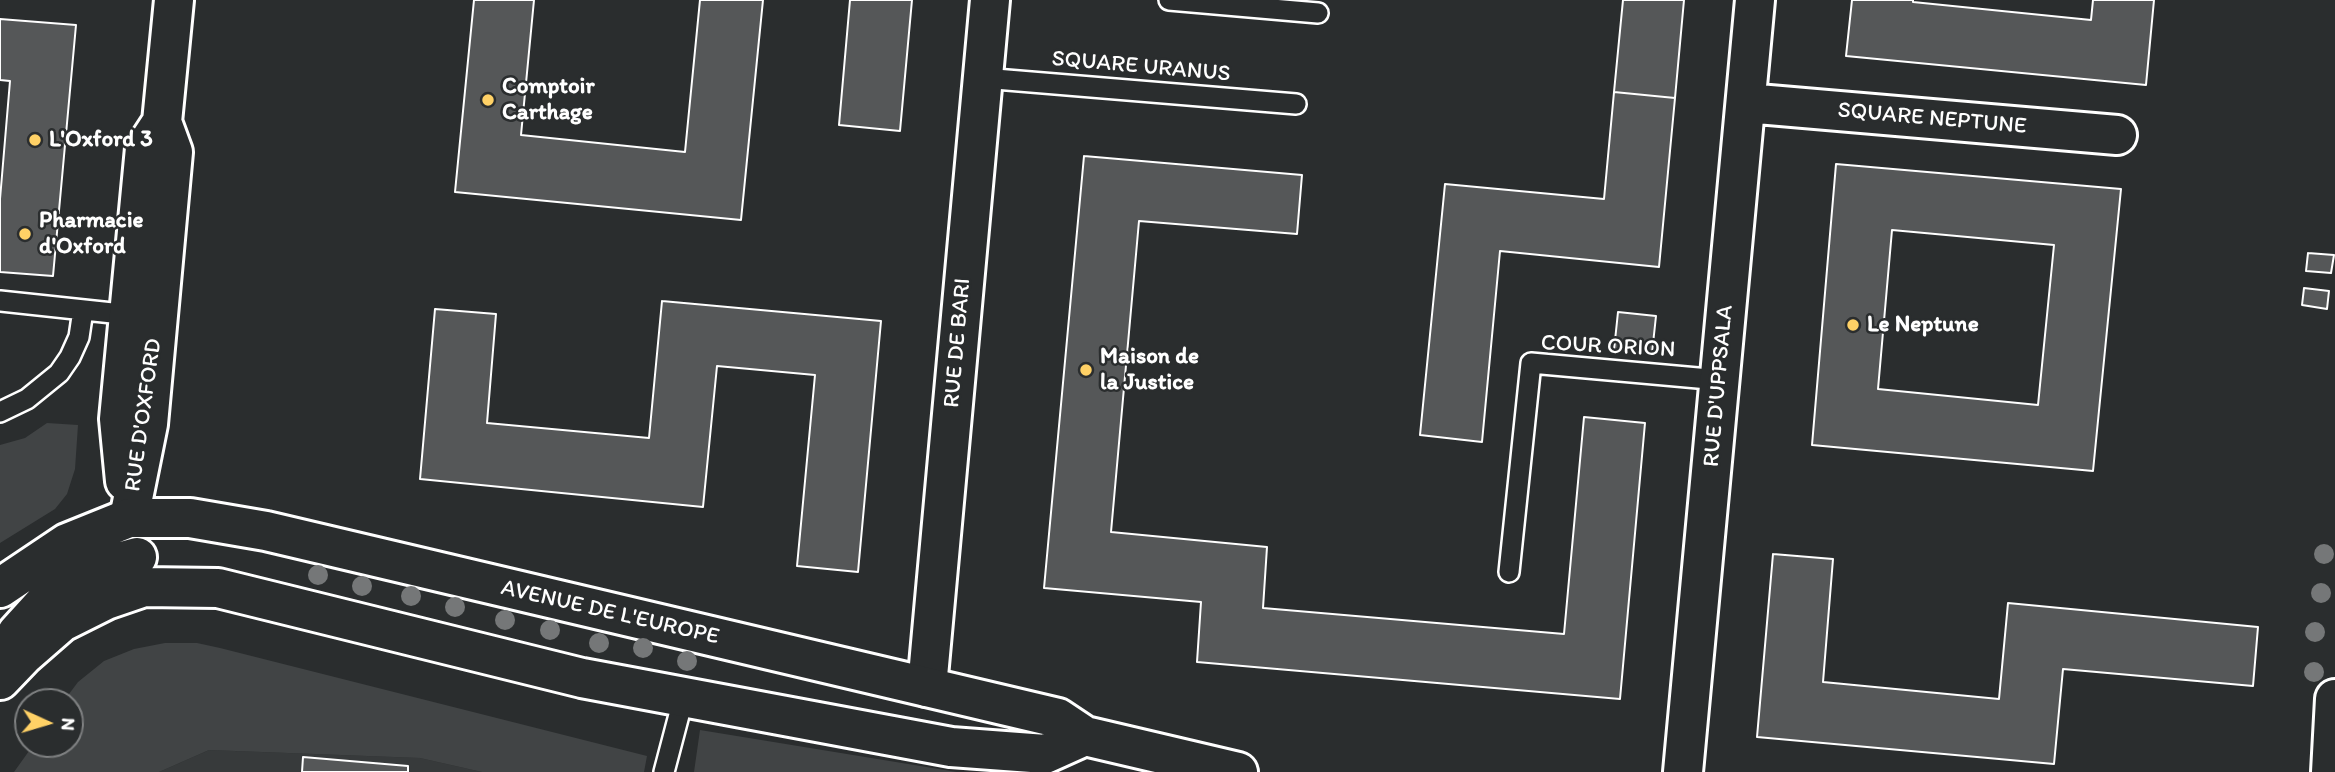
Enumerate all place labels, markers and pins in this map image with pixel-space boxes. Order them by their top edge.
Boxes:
place label: Comptoir Carthage [502,73,595,127]
marker: Comptoir Carthage [480,92,496,108]
place label: L'Oxford 3 [49,126,153,154]
marker: L'Oxford 3 [27,132,43,148]
place label: Pharmacie d'Oxford [39,207,143,261]
marker: Pharmacie d'Oxford [17,226,33,242]
place label: Le Neptune [1867,311,1979,339]
marker: Le Neptune [1845,317,1861,333]
place label: Maison de la Justice [1100,343,1199,397]
marker: Maison de la Justice [1078,362,1094,378]

